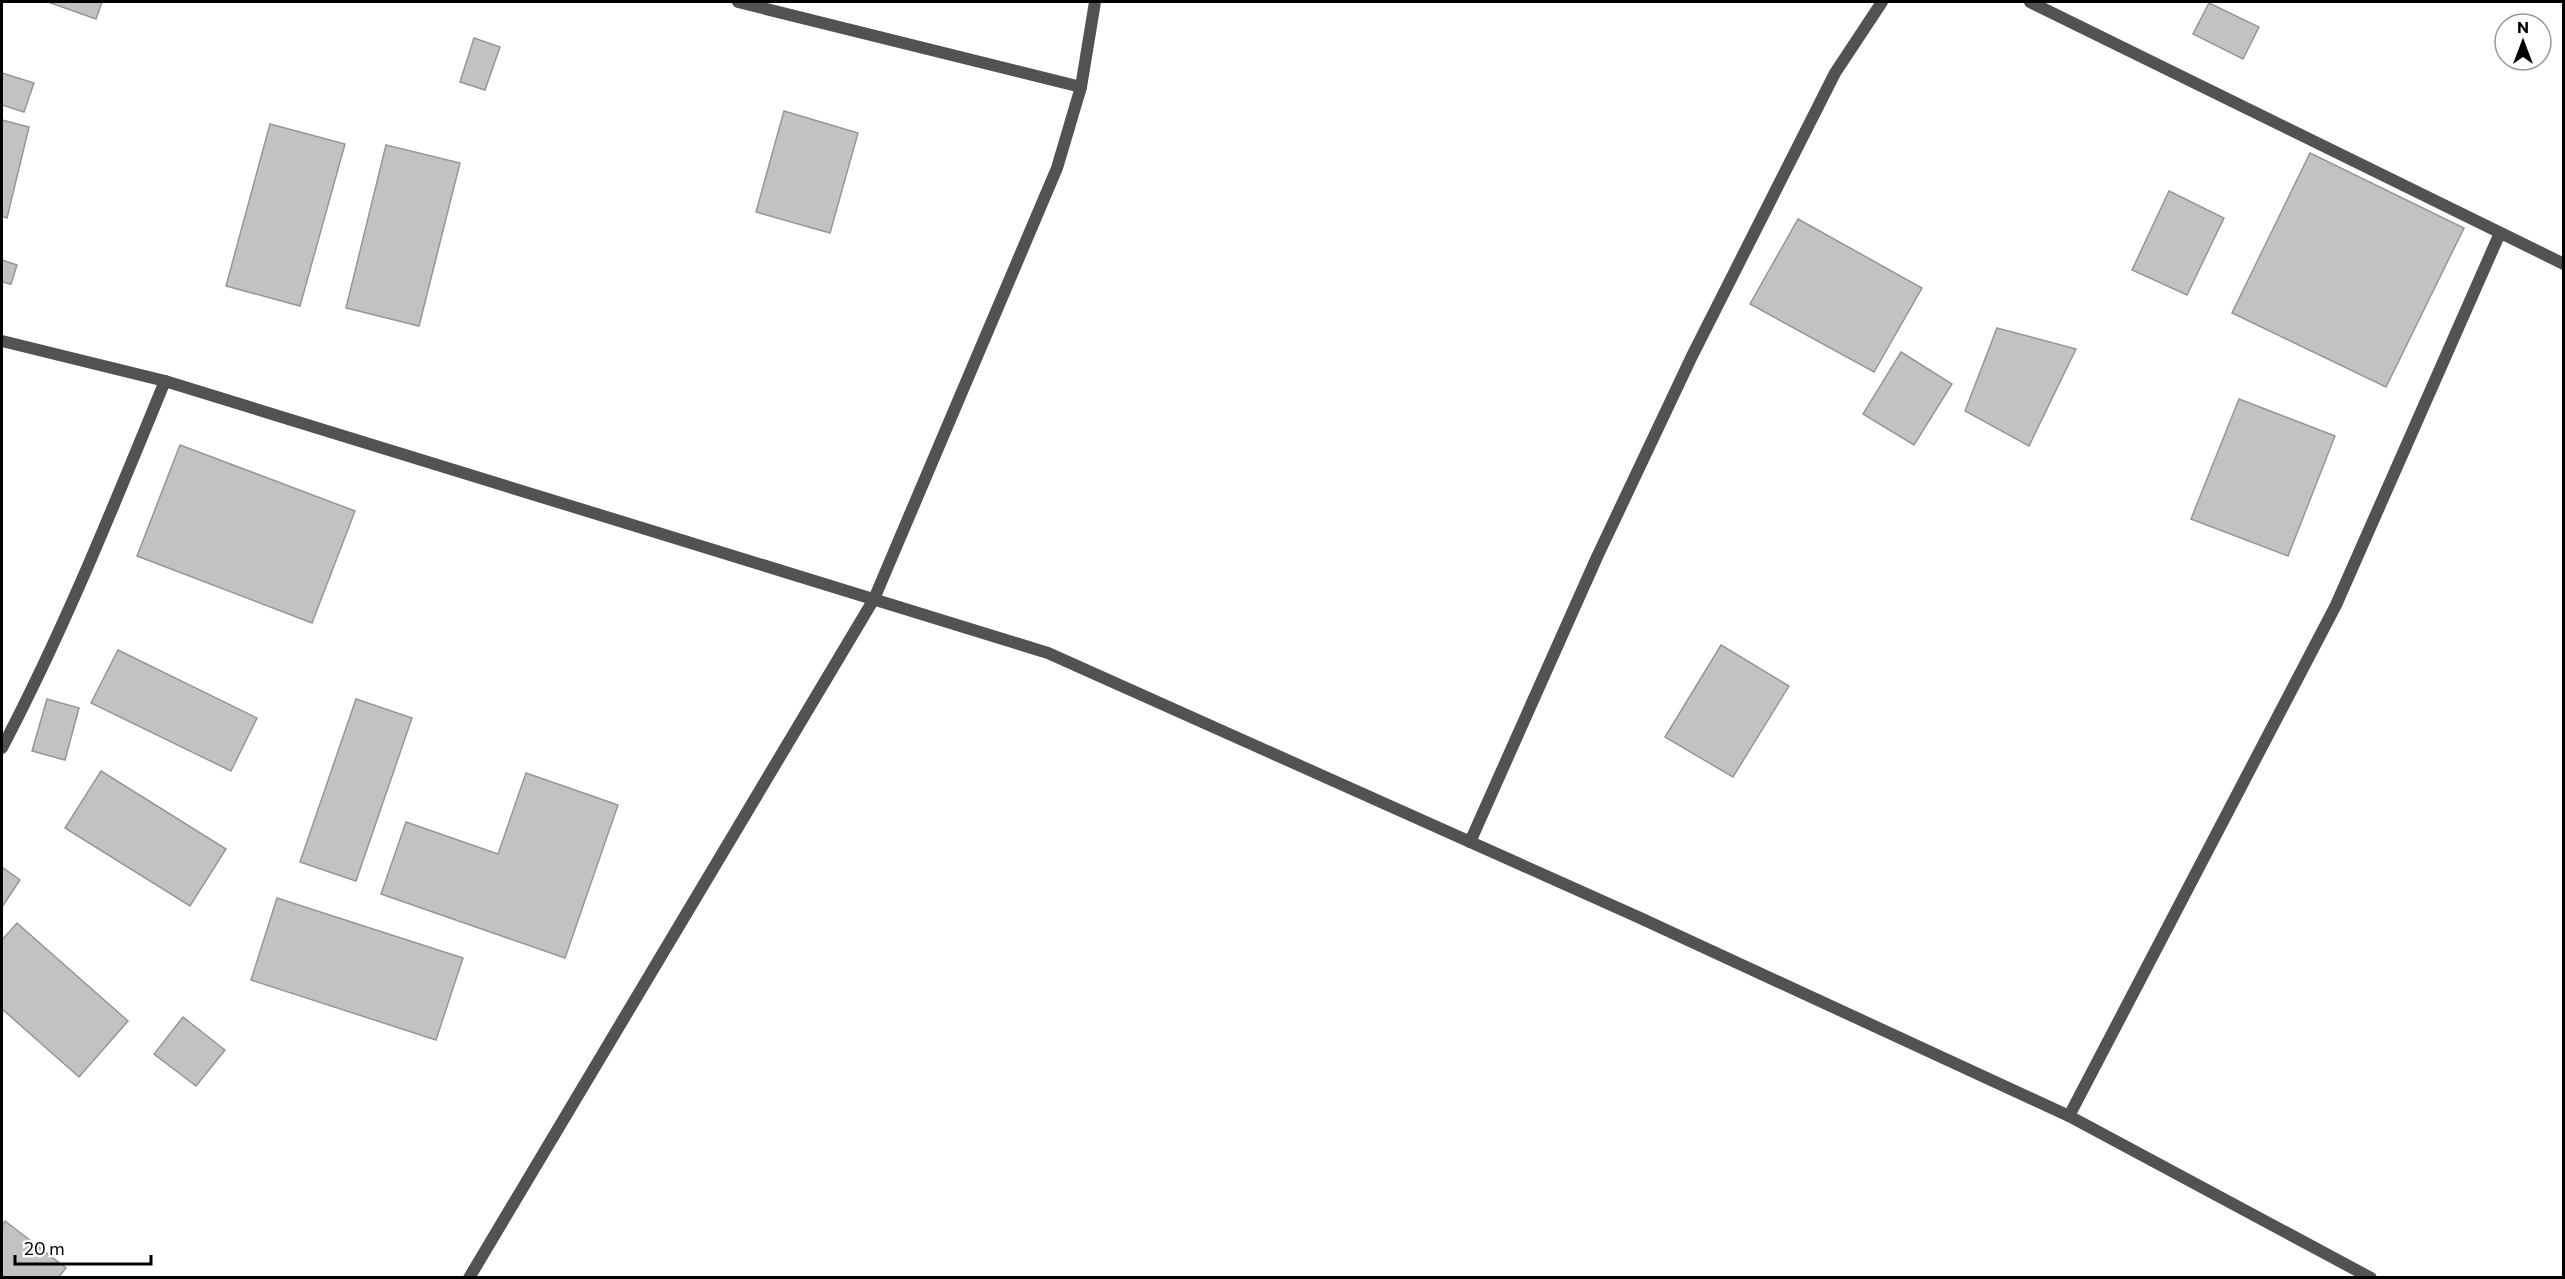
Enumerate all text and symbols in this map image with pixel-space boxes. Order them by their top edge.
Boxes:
north arrow [2493,12,2553,72]
text: N [2517,17,2529,36]
scale bar [15,1228,152,1266]
text: 20 m [24,1237,65,1259]

